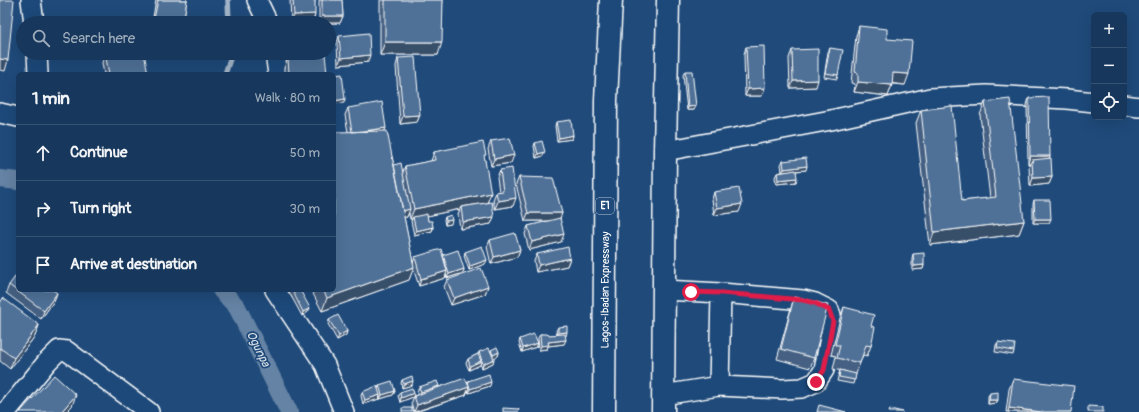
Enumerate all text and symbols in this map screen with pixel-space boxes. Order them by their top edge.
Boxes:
map controls [1091,12,1127,120]
button: + [1091,12,1127,48]
search box [16,16,336,60]
icon: search [30,27,52,49]
text: Search here [62,29,135,48]
button: − [1091,48,1127,84]
button: locate [1091,84,1127,120]
text: 1 min [32,88,70,109]
text: Walk · 80 m [255,90,320,106]
icon: ahead [32,142,54,164]
text: Continue [70,143,128,162]
text: 50 m [290,145,320,161]
icon: right [32,198,54,220]
road number: E1 [596,198,614,214]
text: Turn right [70,199,131,218]
text: 30 m [290,201,320,217]
street label: Lagos-Ibadan Expressway [598,231,612,349]
icon: arrive [32,254,54,276]
text: Arrive at destination [70,255,197,274]
route start [682,283,700,301]
water label: Ogunpa [243,329,274,371]
route end [807,373,825,391]

